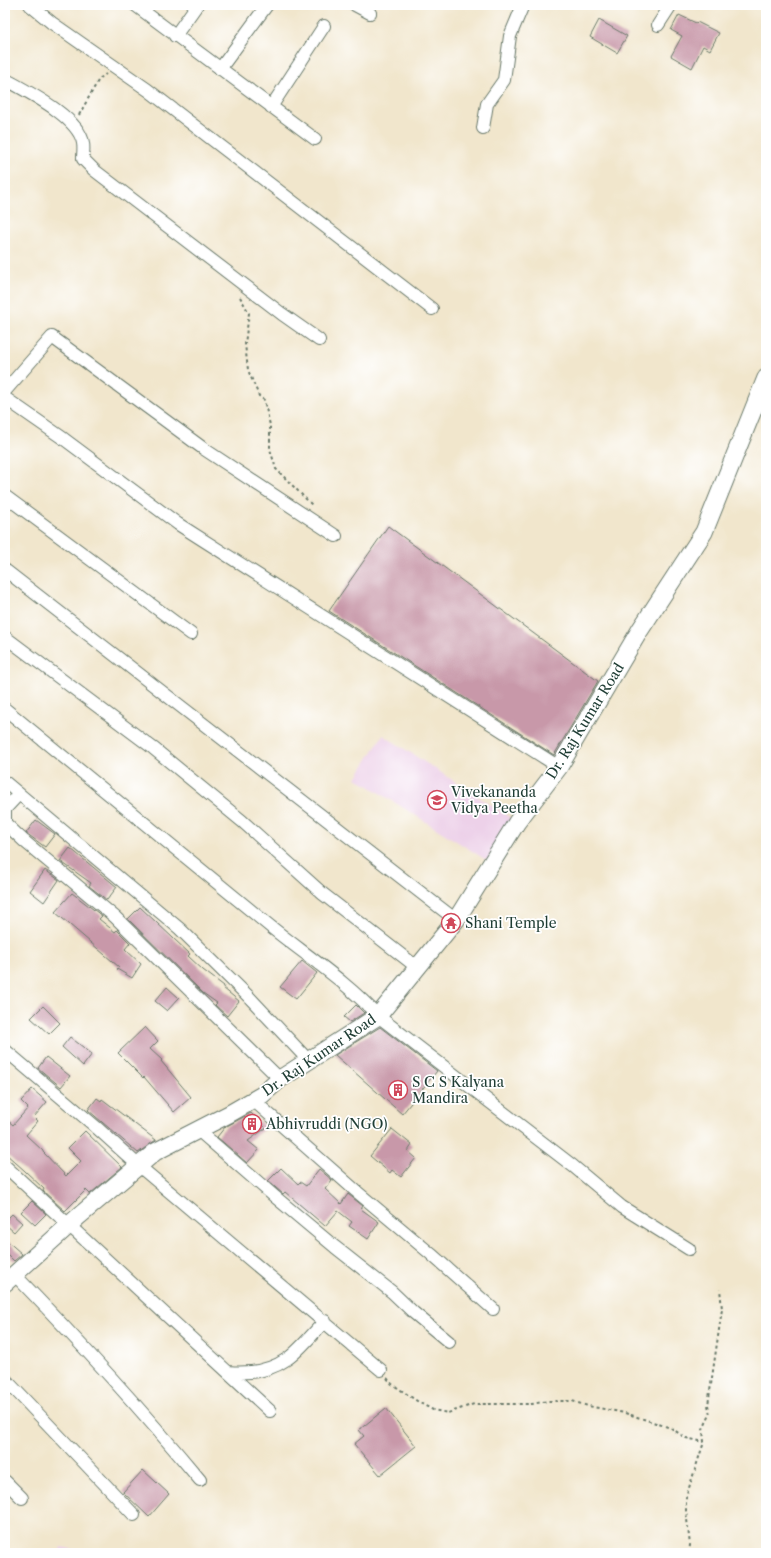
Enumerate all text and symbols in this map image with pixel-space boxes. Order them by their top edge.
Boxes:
street label: Dr. Raj Kumar Road [542,659,628,782]
place label: Vivekananda Vidya Peetha [450,783,538,817]
school or university icon: Vivekananda Vidya Peetha [426,789,448,811]
temple icon: Shani Temple [440,912,462,934]
place label: Shani Temple [465,914,557,932]
street label: Dr. Raj Kumar Road [259,1010,380,1100]
place label: S C S Kalyana Mandira [412,1073,505,1107]
building icon: S C S Kalyana Mandira [387,1079,409,1101]
building icon: Abhivruddi (NGO) [241,1113,263,1135]
place label: Abhivruddi (NGO) [265,1115,387,1133]

